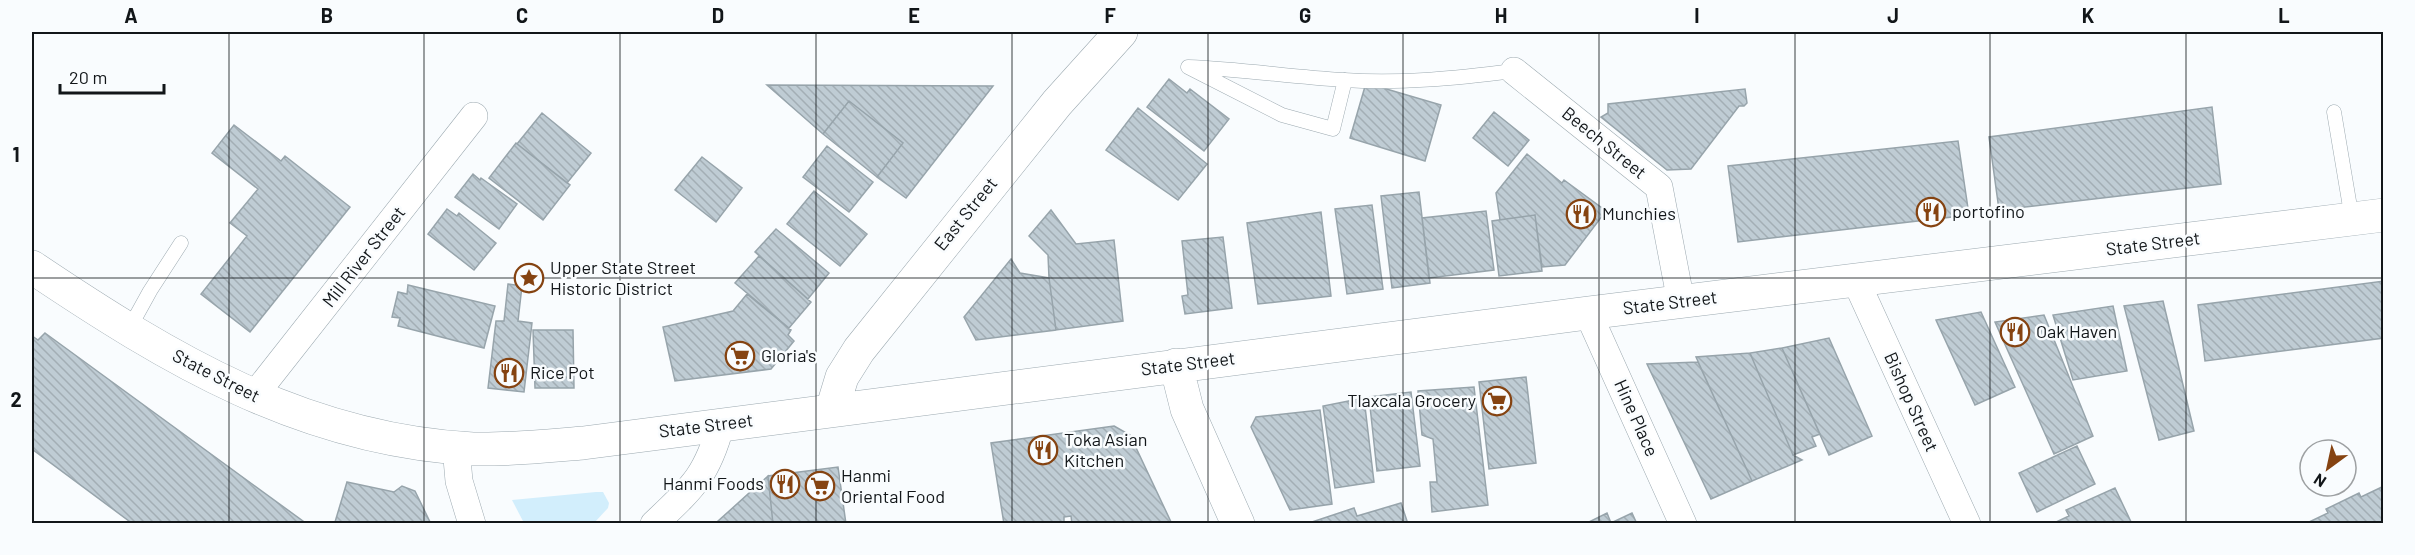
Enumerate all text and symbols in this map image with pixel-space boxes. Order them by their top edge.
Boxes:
text: A [124,3,138,27]
text: B [321,3,333,27]
text: C [516,3,528,27]
text: D [712,3,724,27]
text: E [908,3,920,27]
text: F [1104,3,1116,27]
text: G [1299,3,1311,27]
text: H [1495,3,1507,27]
text: I [1694,3,1700,27]
text: J [1887,3,1899,27]
text: K [2082,3,2095,27]
text: L [2278,3,2290,27]
scale bar [60,57,164,95]
text: 20 m [69,66,107,88]
street label: Beech Street [1558,101,1651,183]
text: 1 [12,142,20,166]
street label: East Street [929,172,1001,254]
restaurant icon: portofino [1915,196,1947,228]
restaurant icon: Munchies [1565,198,1597,230]
place label: portofino [1952,200,2025,222]
street label: Mill River Street [317,202,409,311]
place label: Munchies [1602,202,1676,224]
street label: State Street [2104,226,2201,260]
place label: Upper State Street Historic District [550,256,696,299]
place icon: Upper State Street Historic District [513,262,545,294]
street label: State Street [1621,285,1718,319]
restaurant icon: Oak Haven [1999,316,2031,348]
place label: Oak Haven [2036,320,2117,342]
supermarket icon: Gloria's [724,340,756,372]
street label: State Street [169,344,264,406]
place label: Gloria's [761,344,816,366]
street label: State Street [1139,346,1236,380]
street label: Bishop Street [1880,348,1944,455]
restaurant icon: Rice Pot [493,357,525,389]
place label: Rice Pot [530,361,595,383]
street label: Hine Place [1610,376,1664,460]
supermarket icon: Tlaxcala Grocery [1481,385,1513,417]
text: 2 [10,387,22,411]
place label: Tlaxcala Grocery [1347,389,1476,411]
street label: State Street [657,408,754,442]
place label: Toka Asian Kitchen [1064,428,1148,471]
restaurant icon: Toka Asian Kitchen [1027,434,1059,466]
north arrow [2298,438,2358,498]
place label: Hanmi Oriental Food [841,464,945,507]
restaurant icon: Hanmi Foods [769,468,801,500]
supermarket icon: Hanmi Oriental Food [804,470,836,502]
text: N [2310,470,2329,492]
place label: Hanmi Foods [663,472,764,494]

